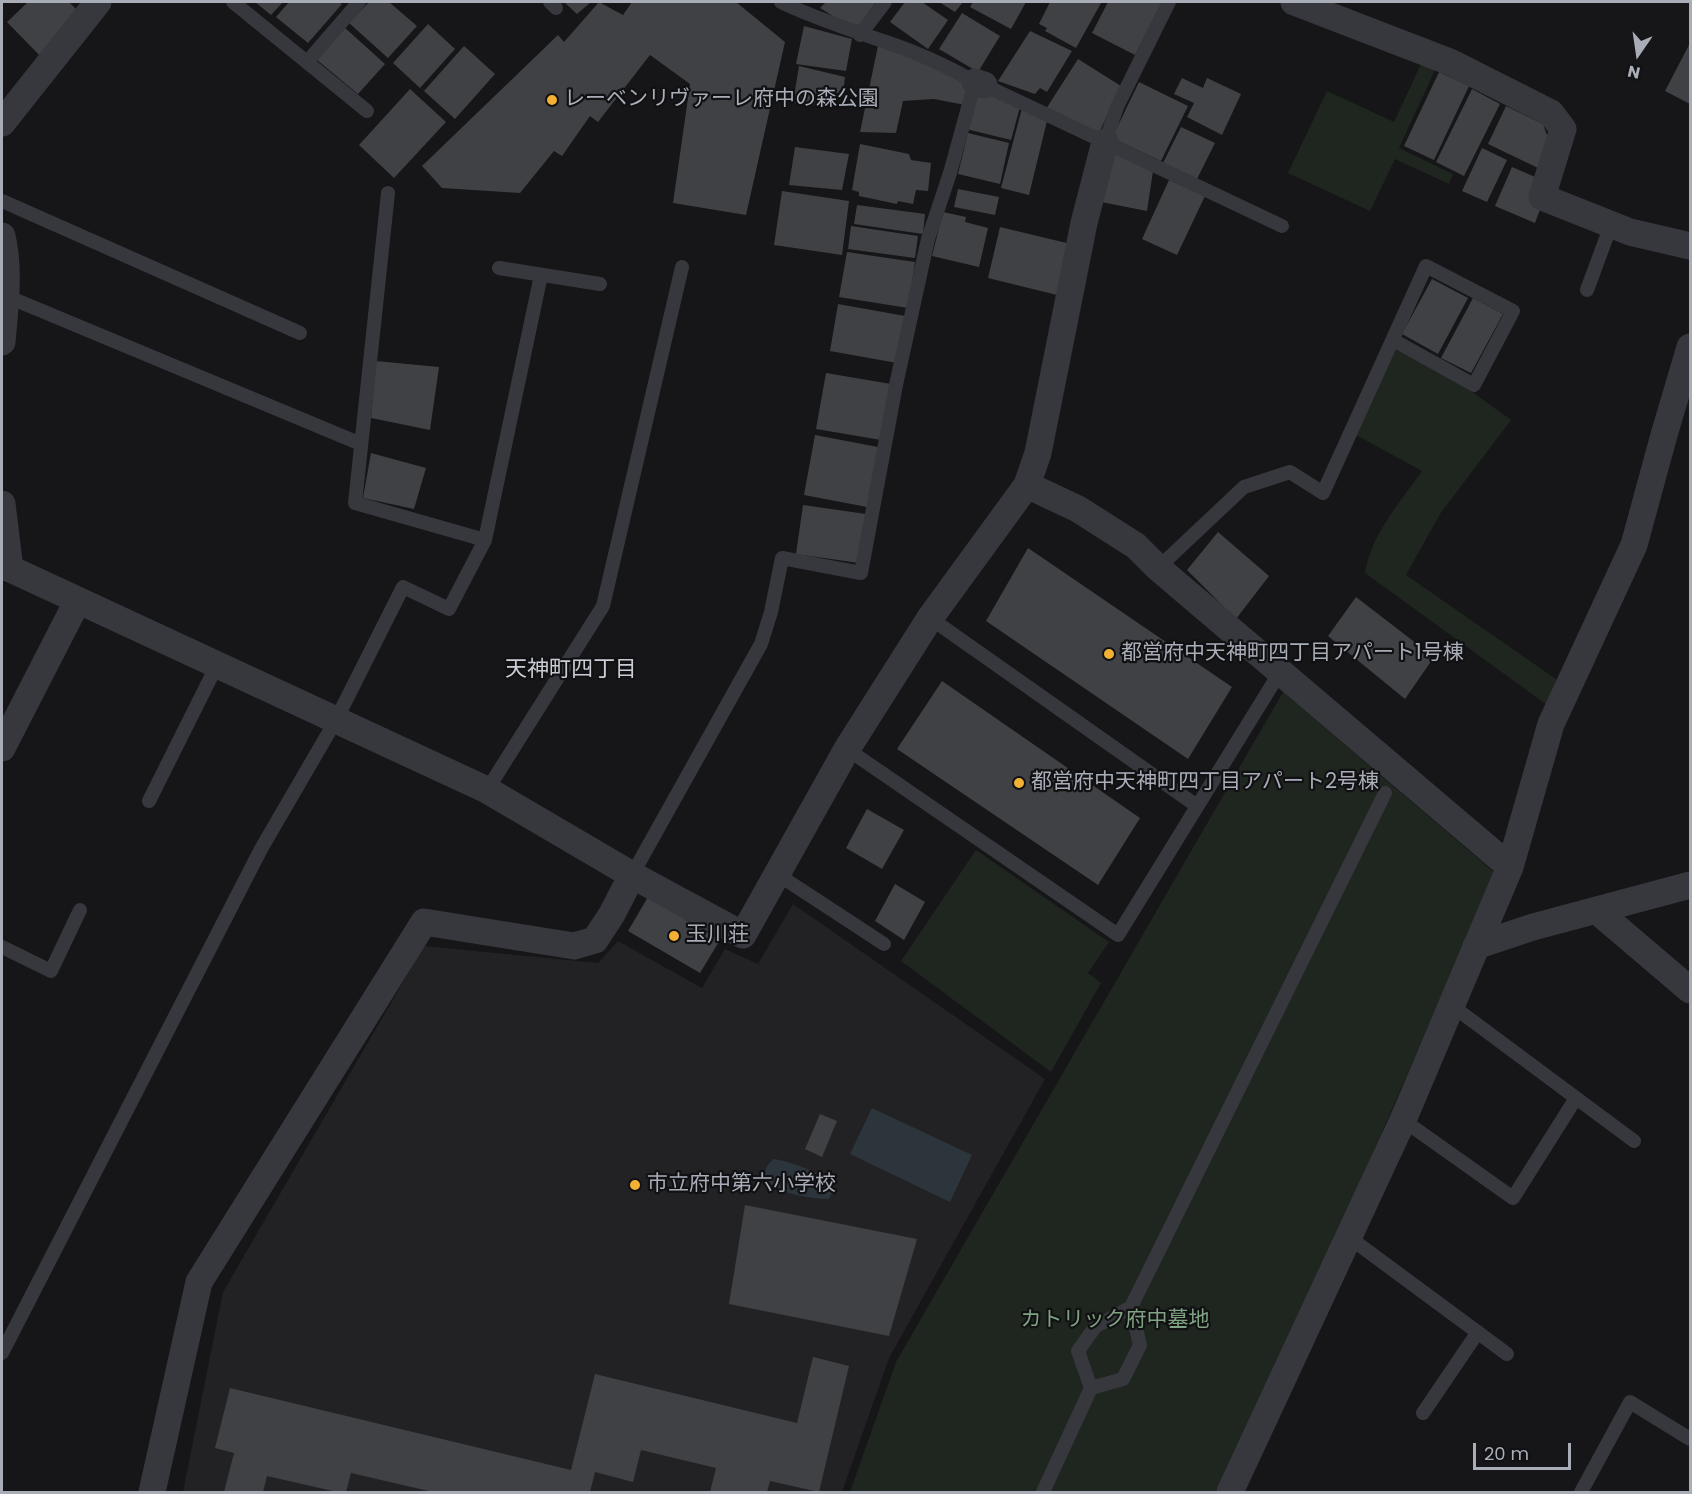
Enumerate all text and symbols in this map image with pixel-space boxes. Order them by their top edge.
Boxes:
north arrow [1608,24,1668,84]
text: N [1625,59,1642,85]
place label: レーベンリヴァーレ府中の森公園 [564,87,879,113]
marker: レーベンリヴァーレ府中の森公園 [545,93,559,107]
place label: 都営府中天神町四丁目アパート1号棟 [1121,641,1464,667]
marker: 都営府中天神町四丁目アパート1号棟 [1102,647,1116,661]
district label: 天神町四丁目 [505,657,637,683]
place label: 都営府中天神町四丁目アパート2号棟 [1031,770,1379,796]
marker: 都営府中天神町四丁目アパート2号棟 [1012,776,1026,790]
place label: 玉川荘 [686,923,749,949]
marker: 玉川荘 [667,929,681,943]
place label: 市立府中第六小学校 [647,1172,836,1198]
marker: 市立府中第六小学校 [628,1178,642,1192]
park label: カトリック府中墓地 [1021,1308,1209,1334]
scale bar [1476,1431,1574,1469]
text: 20 m [1484,1441,1529,1466]

